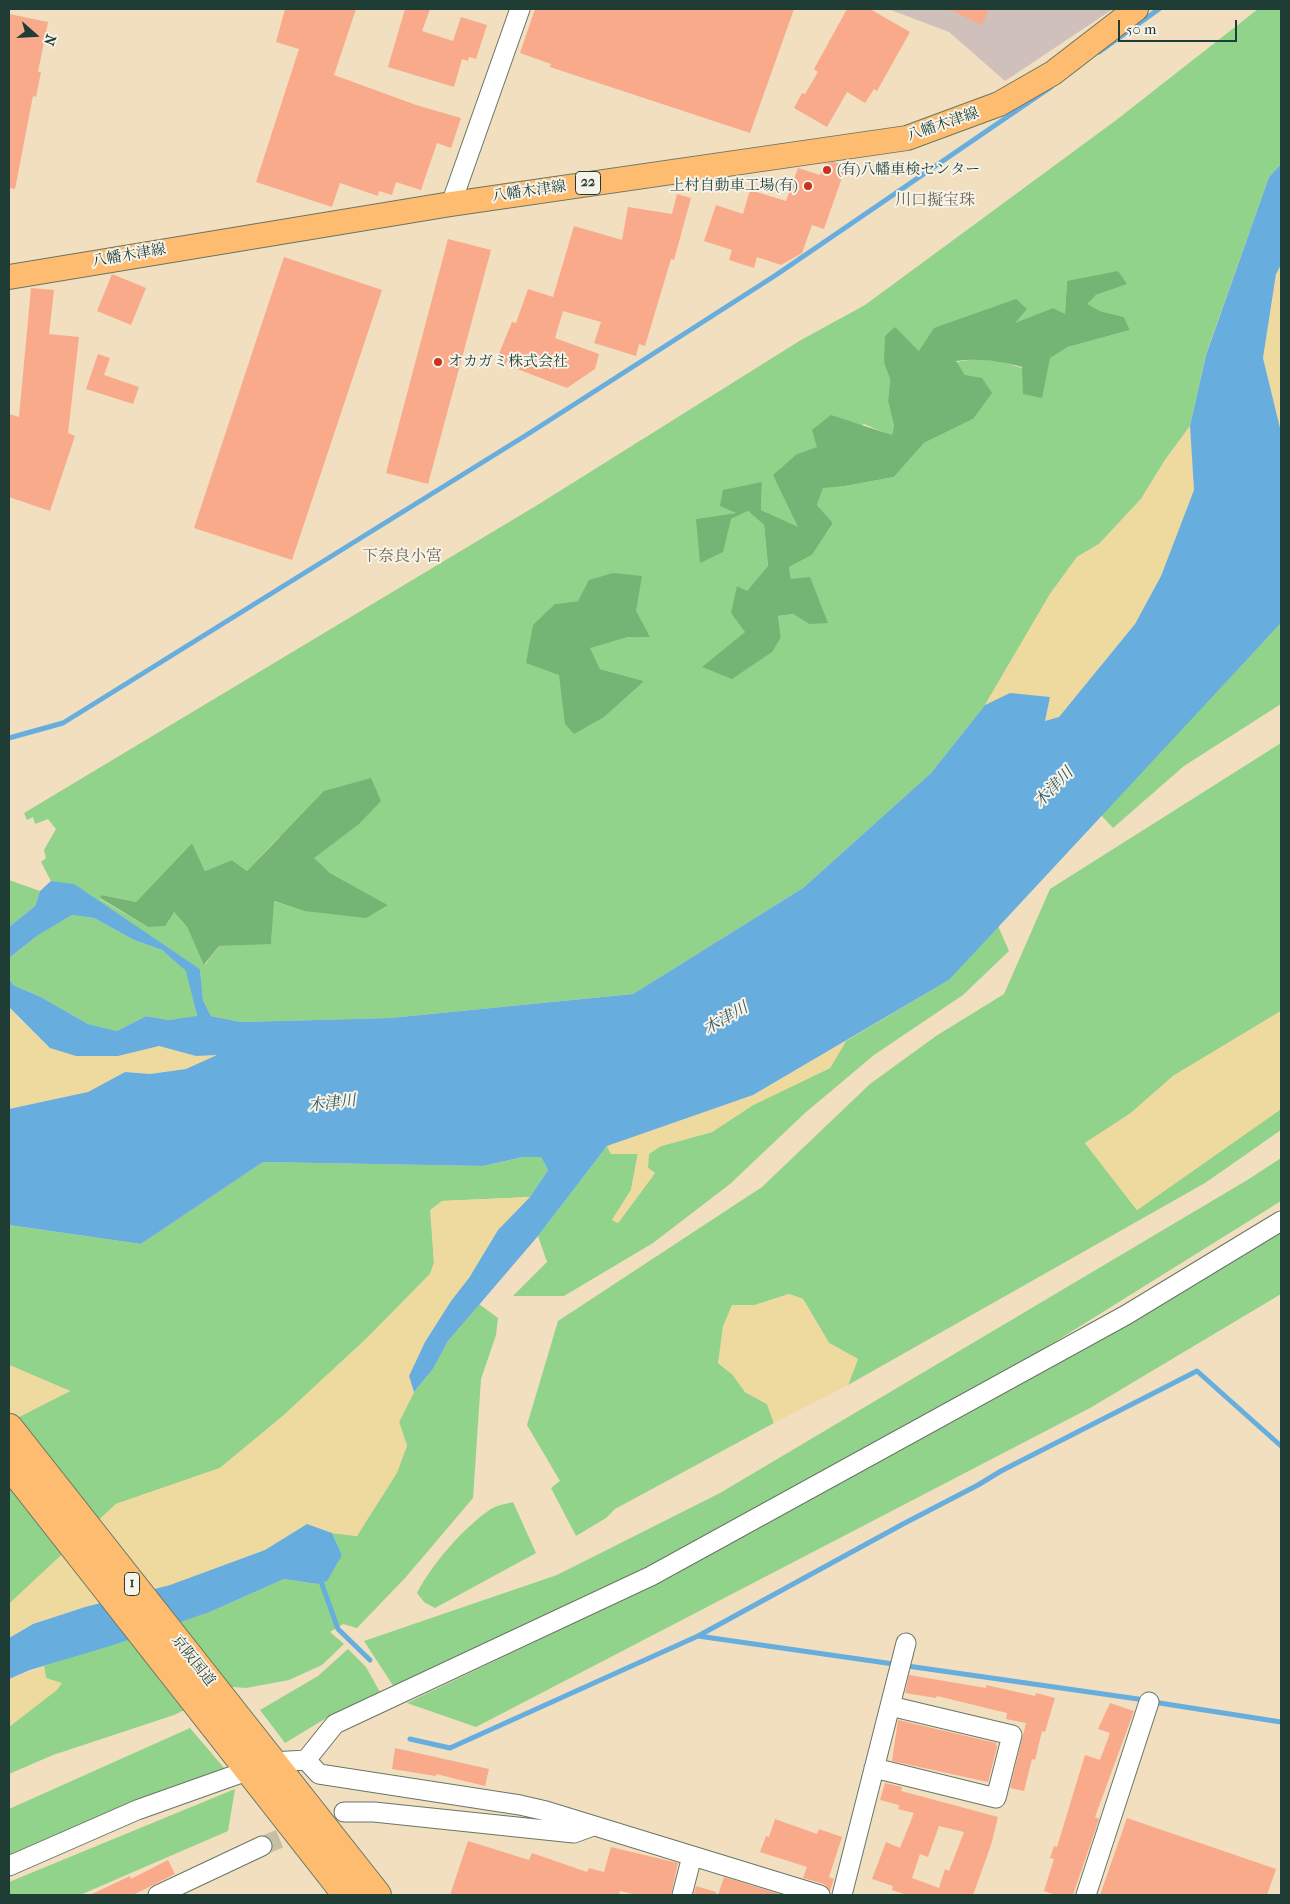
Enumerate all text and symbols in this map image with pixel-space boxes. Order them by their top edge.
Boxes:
north arrow [10,10,60,60]
scale bar [1120,10,1239,42]
text: 50 m [1126,20,1156,38]
text: N [40,32,59,48]
street label: 八幡木津線 [905,104,981,146]
place label: (有)八幡車検センター [837,161,980,179]
marker: (有)八幡車検センター [821,164,833,176]
road number: 22 [576,172,600,194]
place label: 上村自動車工場(有) [670,177,798,195]
street label: 八幡木津線 [491,178,567,206]
marker: 上村自動車工場(有) [802,180,814,192]
district label: 川口擬宝珠 [895,191,975,211]
street label: 八幡木津線 [91,241,167,271]
place label: オカガミ株式会社 [448,353,568,371]
marker: オカガミ株式会社 [432,356,444,368]
district label: 下奈良小宮 [362,547,442,567]
water label: 木津川 [1030,764,1078,812]
water label: 木津川 [700,999,752,1039]
water label: 木津川 [307,1092,357,1116]
road number: 1 [124,1572,140,1596]
street label: 京阪国道 [167,1632,219,1690]

